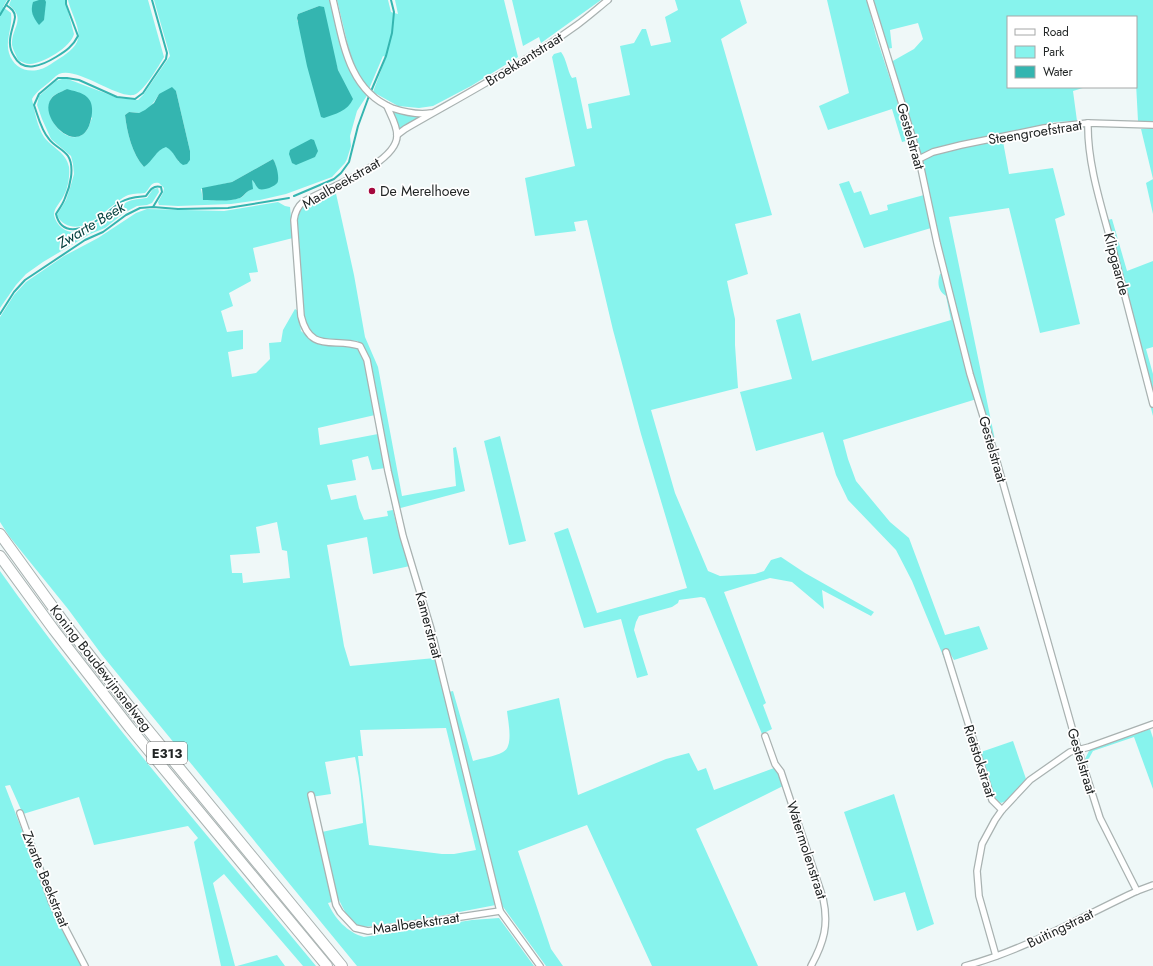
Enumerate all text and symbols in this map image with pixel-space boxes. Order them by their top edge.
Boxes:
legend [1007,16,1137,88]
text: Road [1043,23,1069,41]
street label: Broekkantstraat [482,27,567,91]
text: Park [1043,43,1065,61]
text: Water [1043,63,1074,81]
street label: Gestelstraat [892,101,930,172]
street label: Steengroefstraat [987,115,1084,149]
street label: Maalbeekstraat [298,152,384,213]
place label: De Merelhoeve [380,181,470,201]
marker: De Merelhoeve [367,186,377,196]
water label: Zwarte Beek [52,196,129,254]
street label: Klipgaarde [1099,230,1135,298]
street label: Gestelstraat [974,414,1012,485]
street label: Kamerstraat [411,589,448,661]
street label: Koning Boudewijnsnelweg [45,601,157,735]
street label: Rietstokstraat [959,722,1001,801]
street label: Gestelstraat [1062,726,1102,797]
road number: E313 [147,742,187,764]
street label: Watermolenstraat [782,799,832,902]
street label: Zwarte Beekstraat [18,828,75,931]
street label: Buitingstraat [1023,903,1097,953]
street label: Maalbeekstraat [371,907,461,939]

